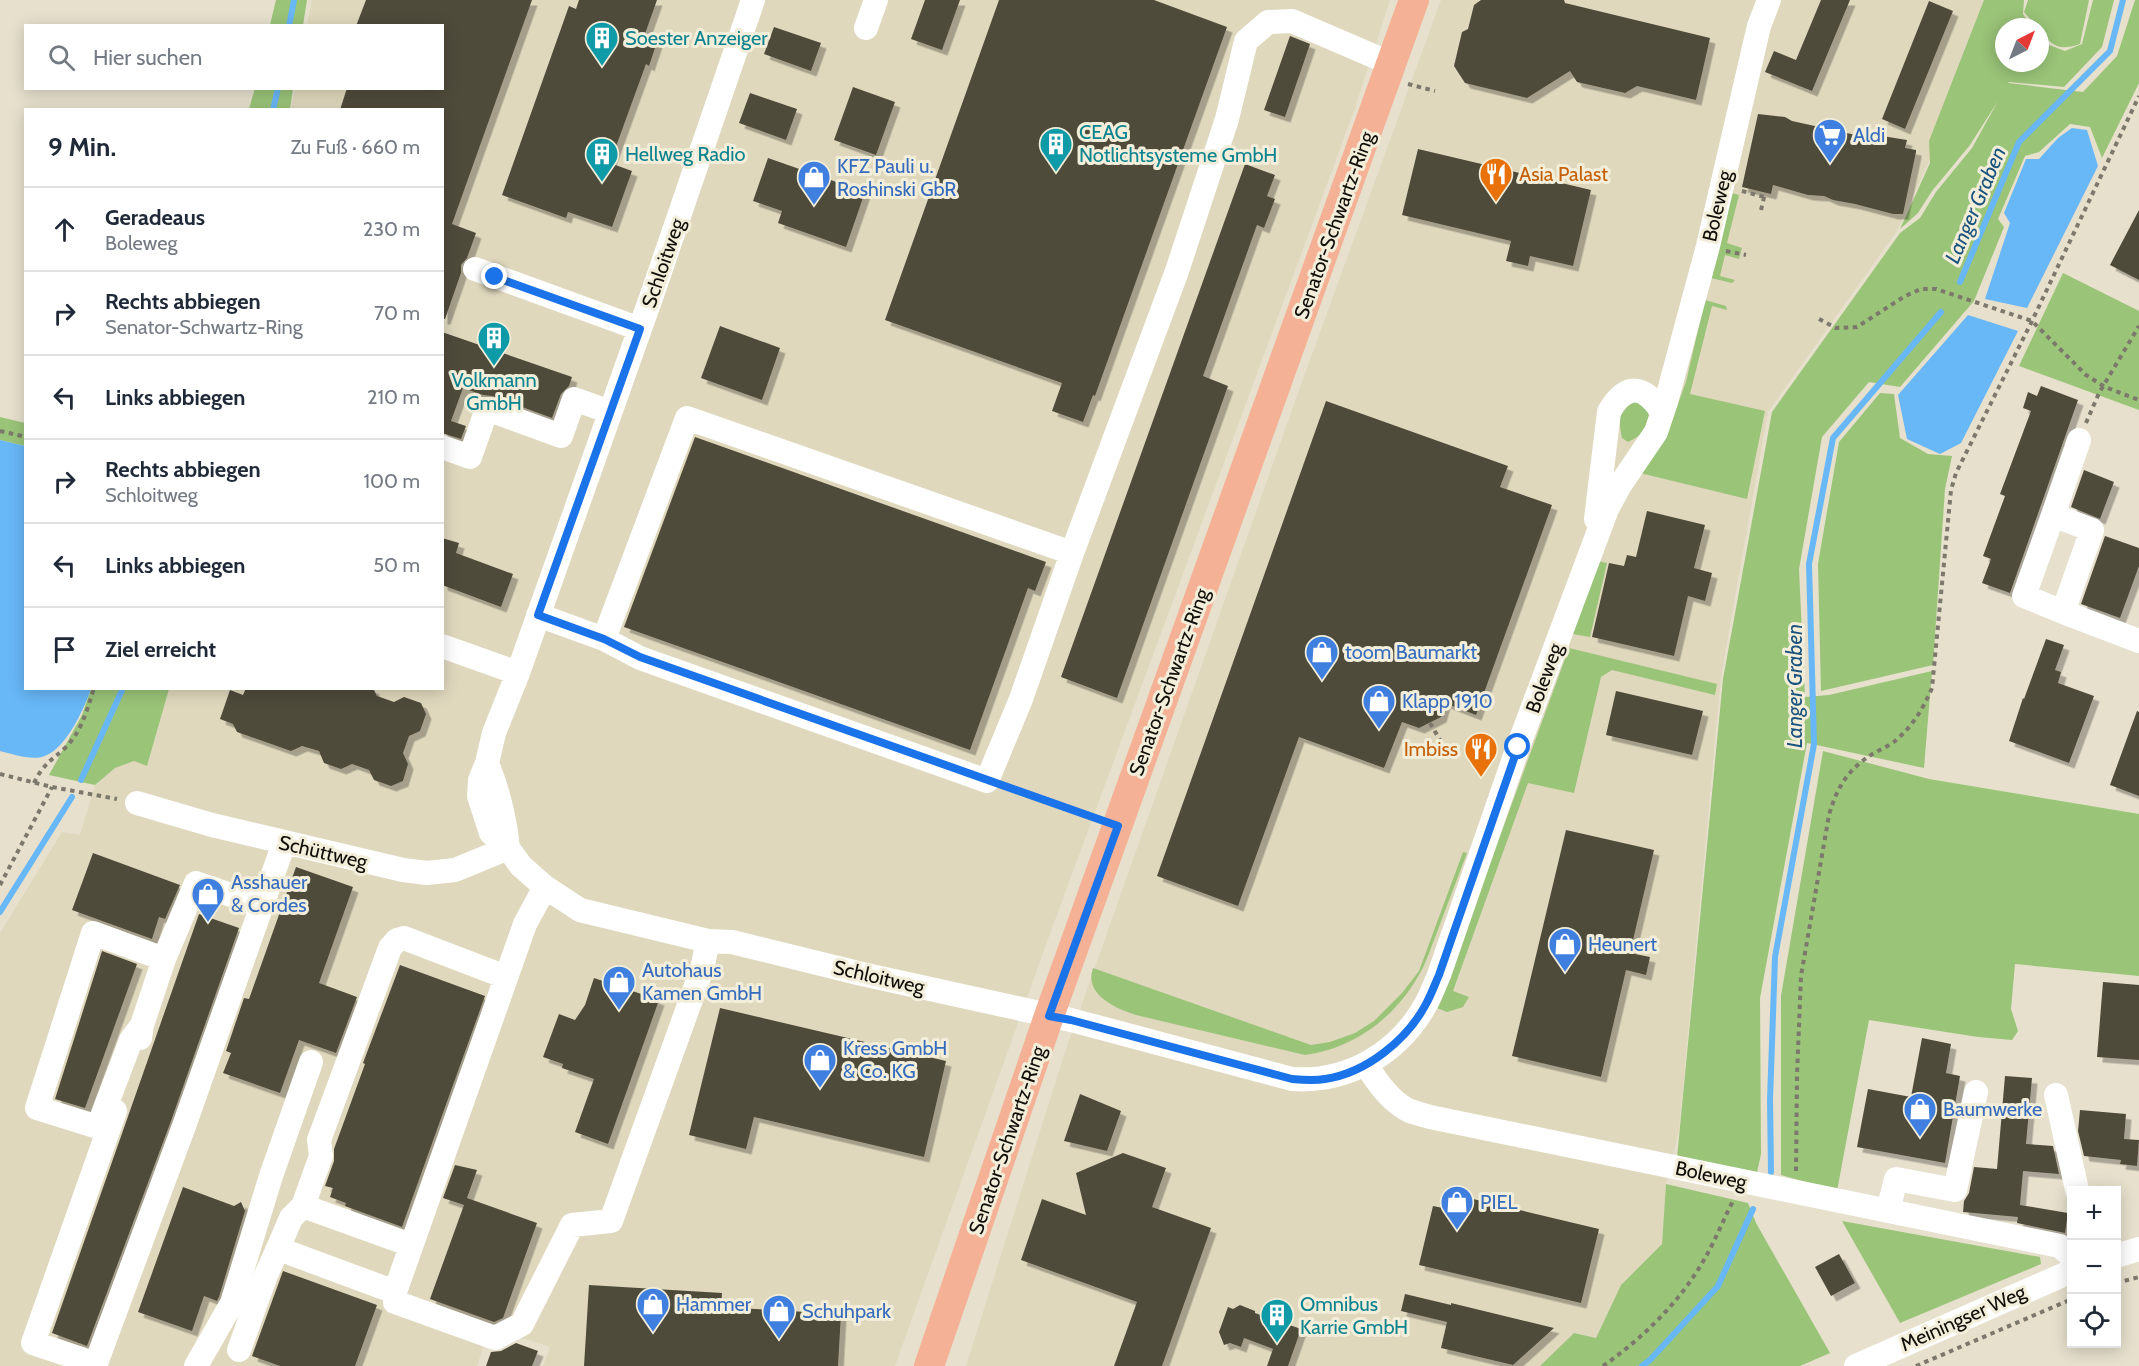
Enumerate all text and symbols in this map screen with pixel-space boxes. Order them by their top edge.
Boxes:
north arrow [1995,18,2049,72]
building icon: Soester Anzeiger [584,20,620,67]
search box [24,24,444,90]
place label: Soester Anzeiger [625,26,768,50]
icon: search [45,41,78,74]
text: Hier suchen [93,44,202,71]
supermarket icon: Aldi [1812,117,1848,164]
place label: CEAG Notlichtsysteme GmbH [1079,120,1277,167]
place label: Aldi [1853,123,1885,147]
building icon: CEAG Notlichtsysteme GmbH [1038,126,1074,173]
street label: Senator-Schwartz-Ring [1289,127,1379,322]
text: 9 Min. [48,131,116,163]
text: Zu Fuß · 660 m [291,135,420,159]
building icon: Hellweg Radio [584,136,620,183]
place label: Hellweg Radio [625,142,745,166]
water label: Langer Graben [1939,143,2011,267]
place label: KFZ Pauli u. Roshinski GbR [837,154,956,201]
restaurant icon: Asia Palast [1478,156,1514,203]
shop icon: KFZ Pauli u. Roshinski GbR [796,159,832,206]
place label: Asia Palast [1519,162,1608,186]
street label: Boleweg [1697,167,1737,244]
text: Geradeaus [105,204,205,231]
icon: ahead [48,213,81,246]
street label: Schloitweg [637,214,690,311]
text: 230 m [363,217,420,241]
text: Boleweg [105,231,177,255]
route end [481,263,507,289]
text: Rechts abbiegen [105,288,261,315]
icon: right [48,297,81,330]
text: 70 m [374,301,420,325]
text: Senator-Schwartz-Ring [105,315,303,339]
building icon: Volkmann GmbH [476,320,512,367]
place label: Volkmann GmbH [451,368,537,415]
icon: left [48,381,81,414]
text: Links abbiegen [105,384,245,411]
text: 210 m [367,385,420,409]
text: Rechts abbiegen [105,456,261,483]
icon: right [48,465,81,498]
text: 100 m [364,469,420,493]
text: Schloitweg [105,483,198,507]
icon: left [48,549,81,582]
text: Links abbiegen [105,552,245,579]
text: 50 m [373,553,420,577]
street label: Senator-Schwartz-Ring [1124,584,1214,779]
water label: Langer Graben [1782,624,1807,748]
icon: arrive [48,633,81,666]
shop icon: toom Baumarkt [1304,634,1340,681]
text: Ziel erreicht [105,636,216,663]
street label: Boleweg [1520,639,1568,716]
place label: toom Baumarkt [1345,640,1477,664]
shop icon: Klapp 1910 [1361,683,1397,730]
place label: Klapp 1910 [1402,689,1493,713]
restaurant icon: Imbiss [1463,731,1499,778]
route start [1504,733,1530,759]
place label: Imbiss [1404,737,1458,761]
street label: Schüttweg [276,830,371,874]
place label: Asshauer & Cordes [231,870,308,917]
shop icon: Asshauer & Cordes [190,876,226,923]
shop icon: Heunert [1547,926,1583,973]
place label: Heunert [1588,932,1657,956]
street label: Schloitweg [831,955,928,999]
place label: Autohaus Kamen GmbH [642,958,762,1005]
shop icon: Autohaus Kamen GmbH [601,964,637,1011]
place label: Kress GmbH & Co. KG [843,1036,947,1083]
shop icon: Kress GmbH & Co. KG [802,1042,838,1089]
street label: Senator-Schwartz-Ring [963,1042,1051,1237]
shop icon: Baumwerke [1902,1091,1938,1138]
place label: Baumwerke [1943,1097,2042,1121]
street label: Boleweg [1673,1156,1750,1194]
shop icon: PIEL [1439,1184,1475,1231]
map controls [2067,1186,2121,1348]
button: + [2067,1186,2121,1240]
place label: PIEL [1480,1190,1518,1214]
button: − [2067,1240,2121,1294]
street label: Meiningser Weg [1897,1279,2030,1356]
shop icon: Hammer [635,1286,671,1333]
place label: Hammer [676,1292,752,1316]
place label: Omnibus Karrie GmbH [1300,1292,1408,1339]
shop icon: Schuhpark [761,1293,797,1340]
button: locate [2067,1294,2121,1348]
building icon: Omnibus Karrie GmbH [1259,1297,1295,1344]
place label: Schuhpark [802,1299,891,1323]

